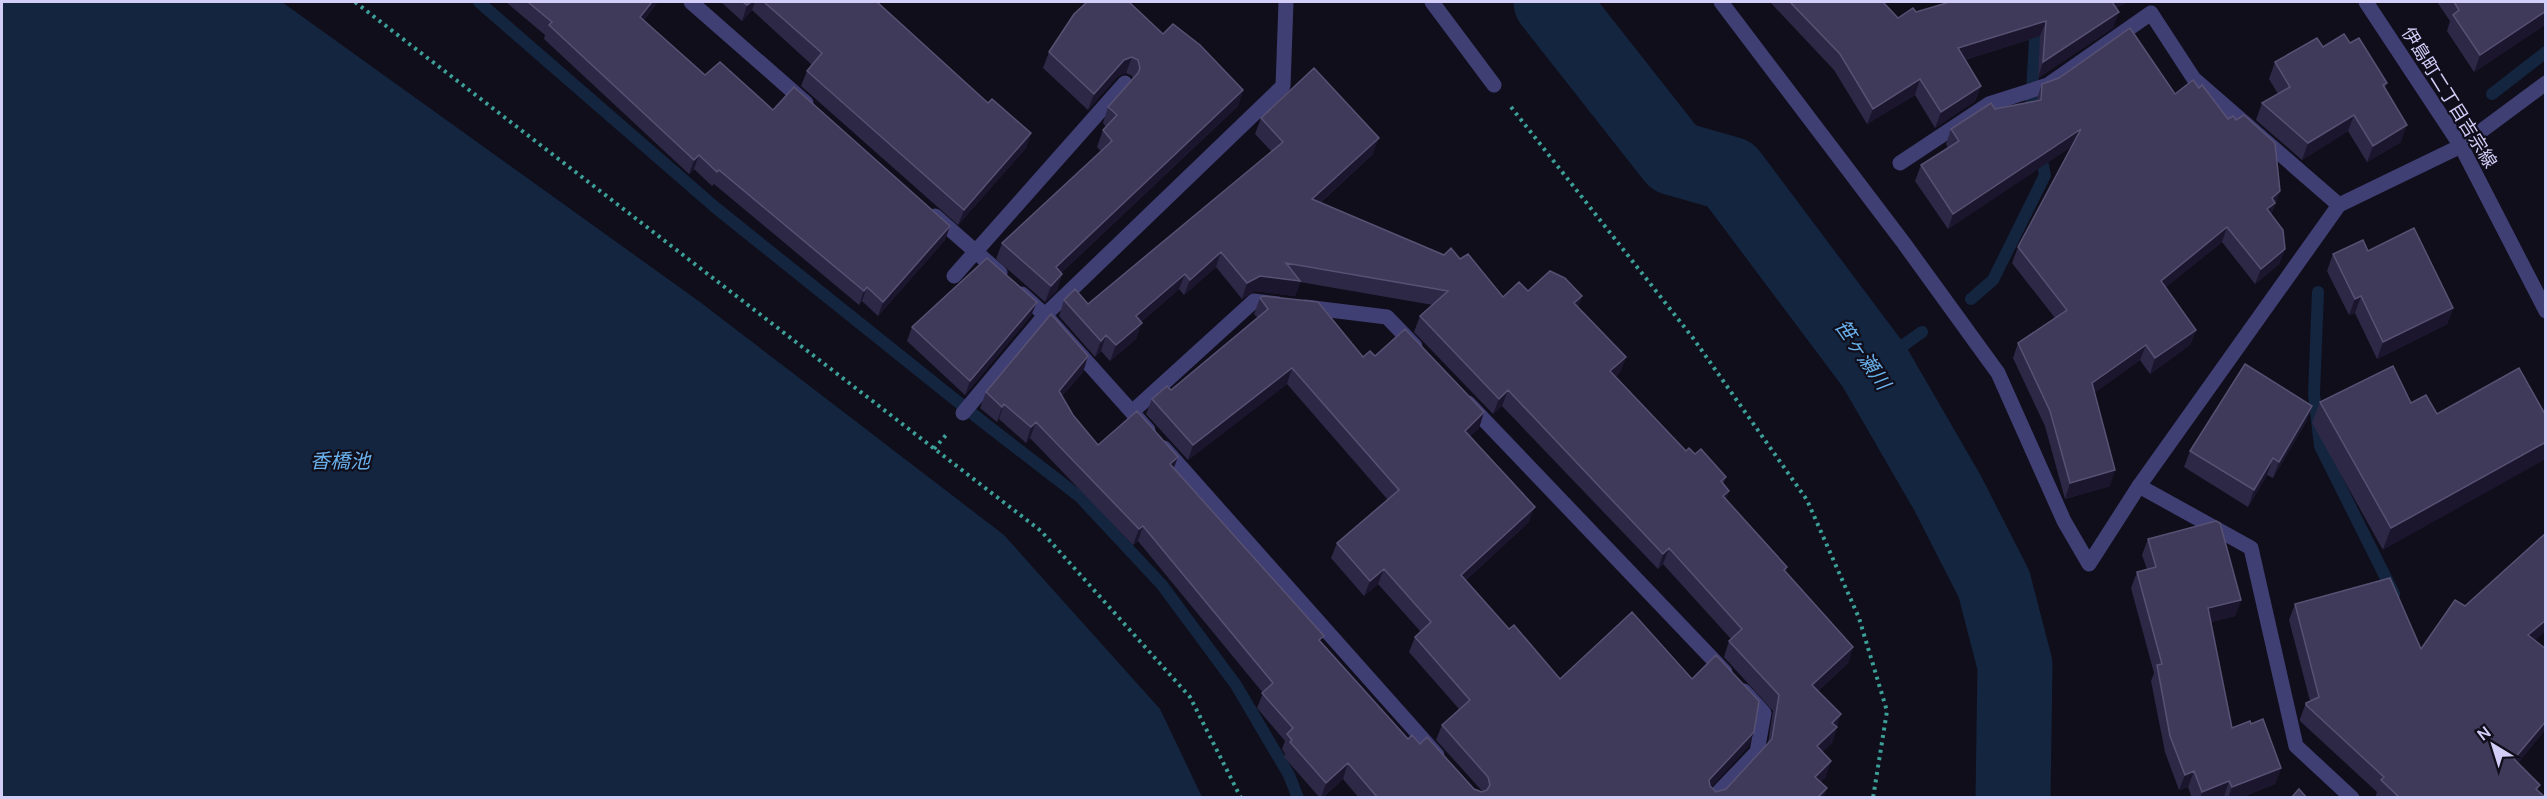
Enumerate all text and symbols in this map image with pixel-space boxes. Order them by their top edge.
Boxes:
street label: 伊島町二丁目吉宗線 [2397,22,2503,172]
water label: 笹ヶ瀬川 [1829,313,1898,396]
water label: 香橋池 [310,447,372,474]
north arrow [2463,715,2523,775]
text: N [2472,721,2495,745]

